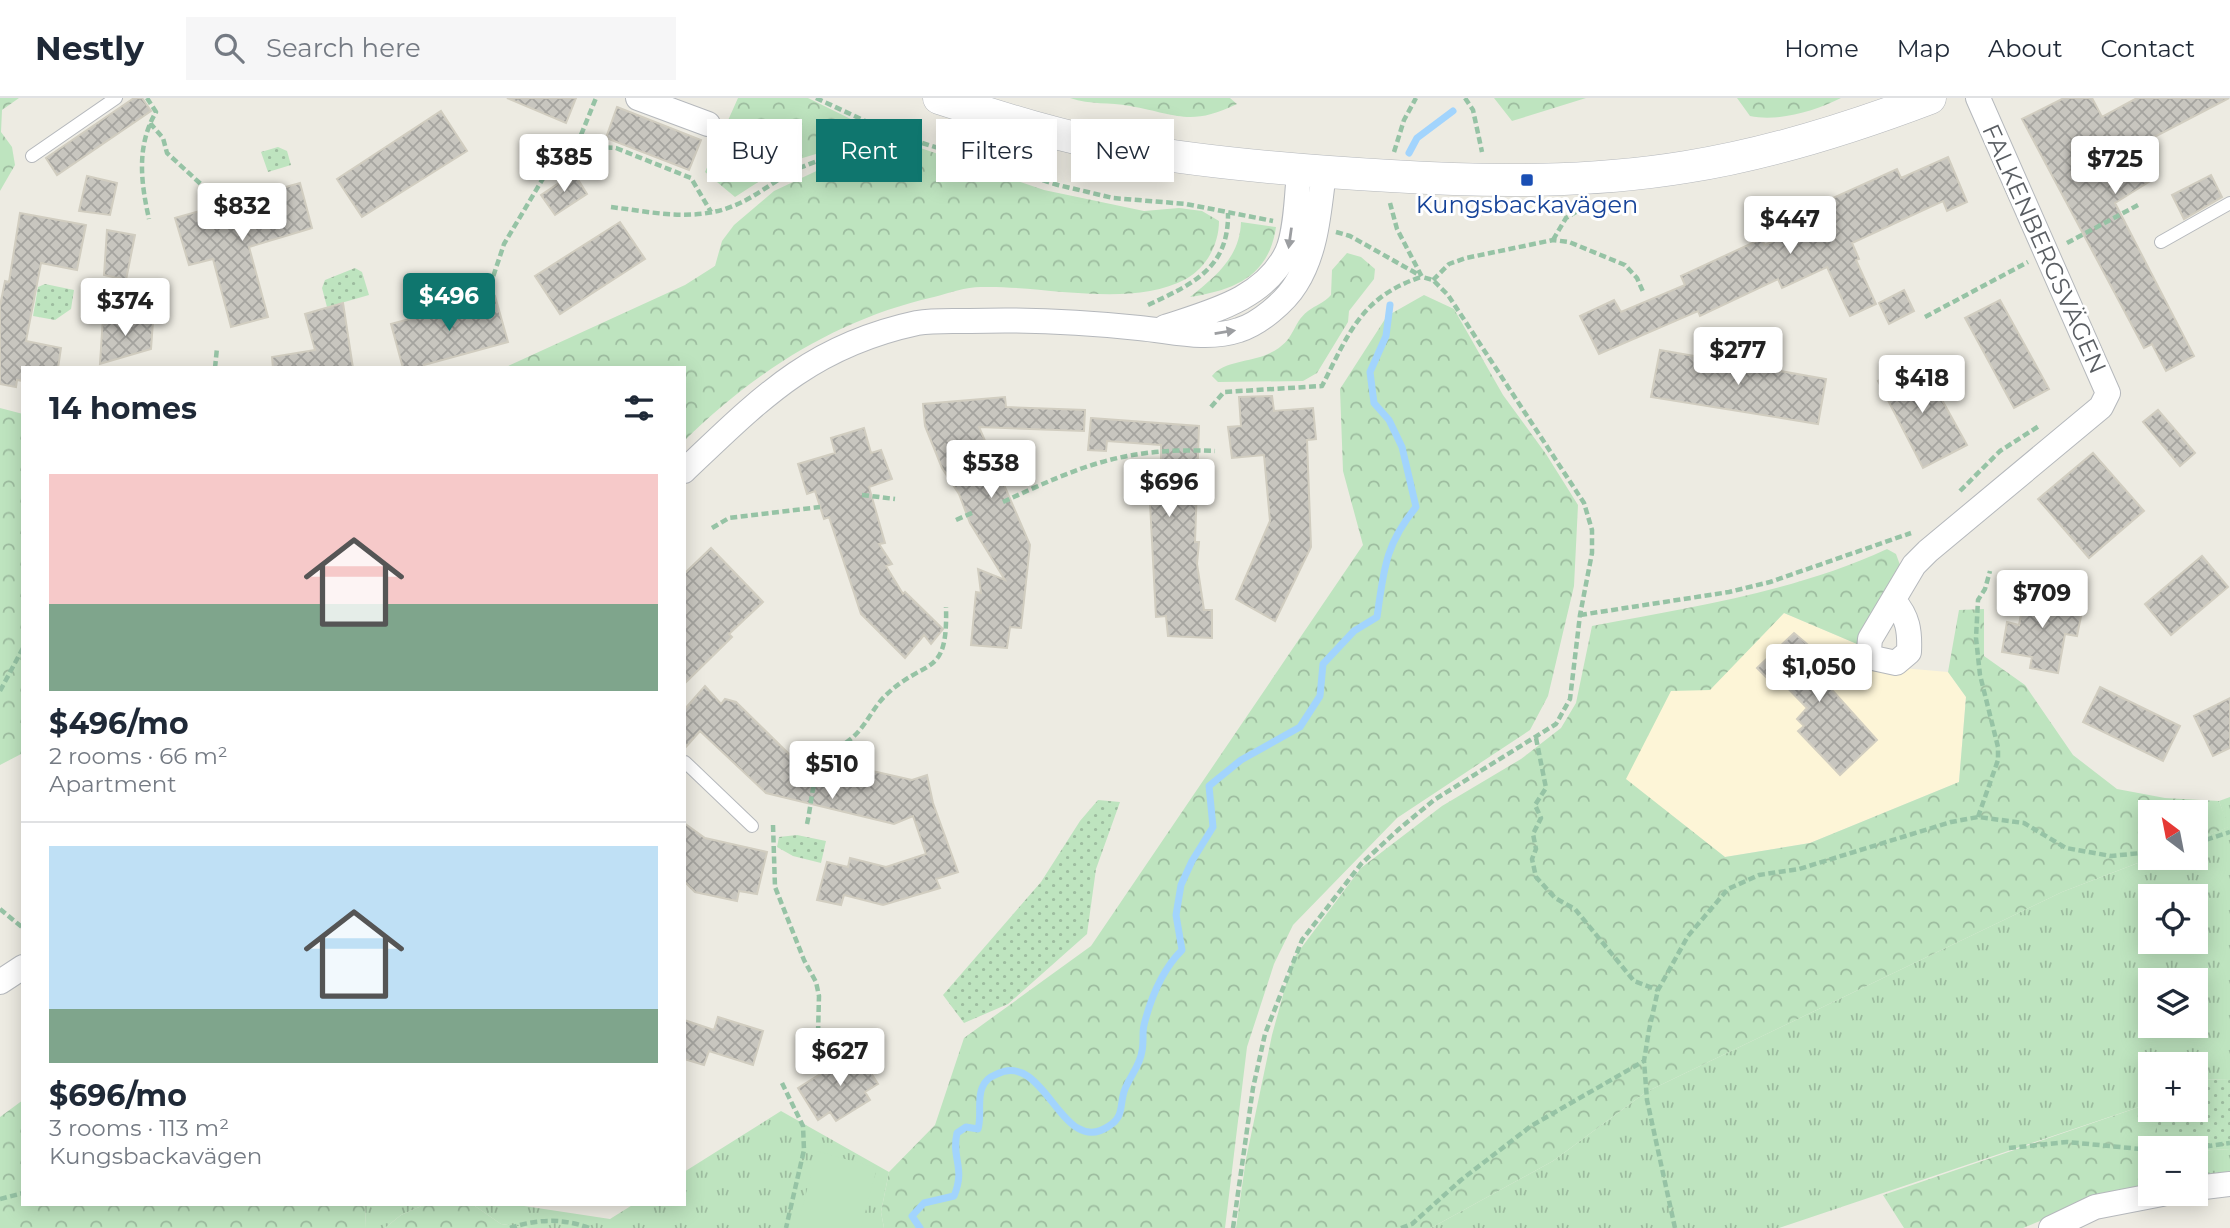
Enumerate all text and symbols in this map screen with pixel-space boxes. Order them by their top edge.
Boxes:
search box [186,17,676,80]
text: Nestly [35,28,144,68]
icon: search [210,29,248,67]
text: Search here [266,32,421,64]
text: Home [1784,34,1859,63]
text: Map [1897,34,1950,63]
text: About [1988,34,2062,63]
text: Contact [2100,34,2195,63]
chip: Buy [707,119,802,182]
chip: Rent [816,119,922,182]
chip: Filters [936,119,1057,182]
chip: New [1071,119,1174,182]
street label: FALKENBERGSVÄGEN [1976,119,2113,378]
pin: $385 [523,134,605,194]
pin: $725 [2074,136,2156,196]
text: $385 [535,143,593,171]
text: $725 [2087,145,2143,173]
marker: Kungsbackavägen [1519,172,1535,188]
pin: $832 [201,184,283,243]
place label: Kungsbackavägen [1416,190,1638,219]
text: $832 [214,192,270,220]
pin: $447 [1749,197,1831,256]
text: $447 [1760,205,1820,233]
one-way arrow [1284,227,1295,249]
pin: $496 [408,274,490,333]
pin: $374 [84,278,166,338]
text: $496 [419,282,479,310]
text: $374 [97,287,153,315]
one-way arrow [1214,326,1236,337]
pin: $277 [1697,328,1779,387]
text: $277 [1710,336,1766,364]
pin: $418 [1881,356,1963,415]
text: $418 [1895,364,1949,392]
icon: filters [620,389,658,427]
text: 14 homes [49,390,197,427]
pin: $538 [950,440,1032,500]
text: $538 [962,449,1020,477]
pin: $696 [1128,460,1210,519]
text: $696 [1140,468,1198,496]
icon: home [291,519,417,645]
pin: $709 [2001,570,2083,630]
text: $709 [2013,579,2071,607]
pin: $1,050 [1762,644,1876,704]
text: $1,050 [1782,653,1856,681]
text: $496/mo [49,705,189,742]
text: 2 rooms · 66 m² [49,742,228,770]
pin: $510 [791,742,873,801]
text: $510 [806,750,859,778]
text: Apartment [49,770,177,798]
north arrow [2138,800,2208,870]
map controls [2138,800,2208,1206]
button: locate [2138,884,2208,954]
icon: home [291,891,417,1017]
button: layers [2138,968,2208,1038]
pin: $627 [799,1028,881,1088]
text: $627 [811,1037,869,1065]
button: + [2138,1052,2208,1122]
text: $696/mo [49,1077,187,1114]
text: 3 rooms · 113 m² [49,1114,229,1142]
button: − [2138,1136,2208,1206]
text: Kungsbackavägen [49,1142,262,1170]

